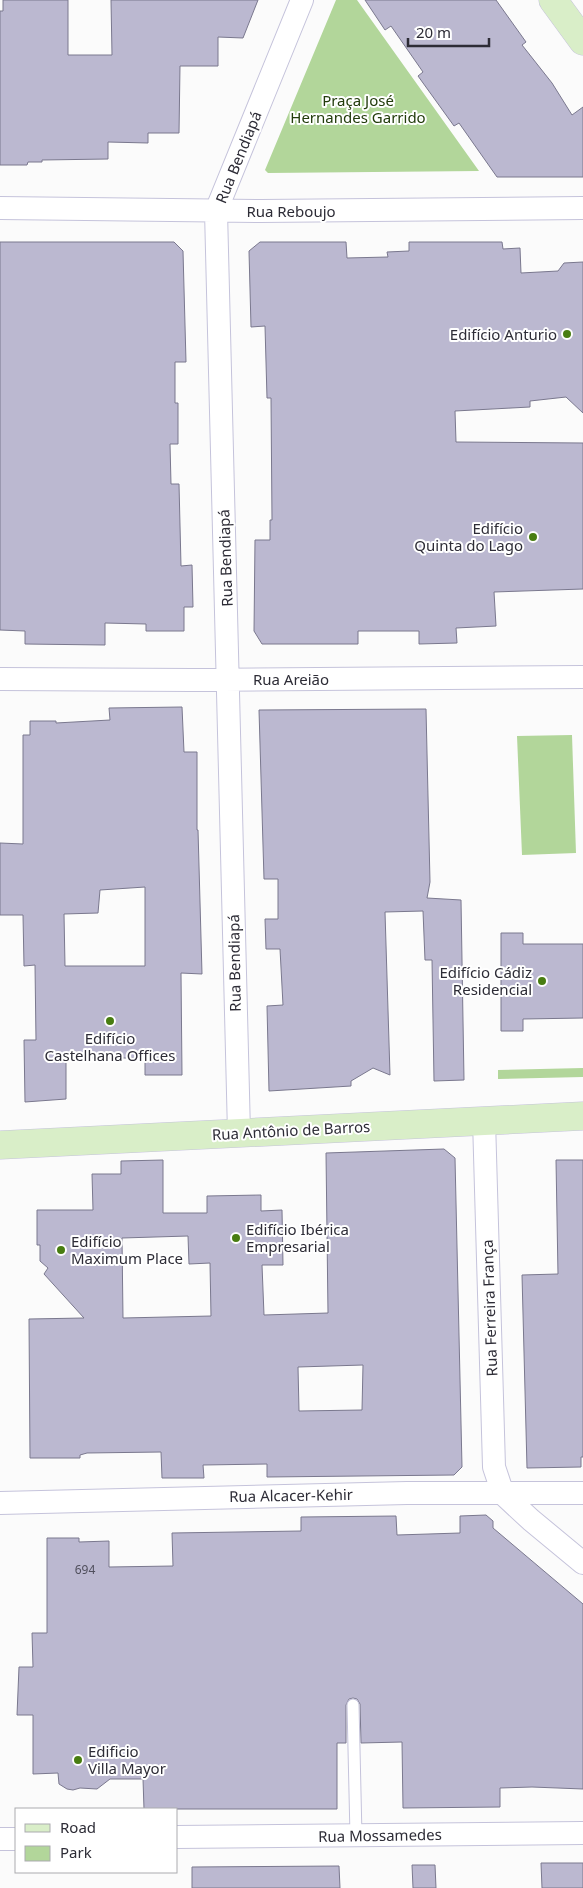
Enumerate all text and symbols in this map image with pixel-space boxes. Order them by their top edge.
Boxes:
scale bar [408,15,489,47]
text: 20 m [416,22,451,42]
park label: Praça José Hernandes Garrido [290,90,426,127]
street label: Rua Bendiapá [210,108,266,206]
street label: Rua Reboujo [246,201,336,221]
place label: Edifício Anturio [450,324,557,344]
marker: Edifício Anturio [561,328,573,340]
street label: Rua Bendiapá [213,509,237,607]
place label: Edifício Quinta do Lago [414,518,523,555]
marker: Edifício Quinta do Lago [527,531,539,543]
street label: Rua Areião [253,669,329,689]
street label: Rua Bendiapá [223,914,245,1012]
place label: Edifício Cádiz Residencial [439,962,532,999]
marker: Edifício Cádiz Residencial [536,975,548,987]
marker: Edifício Castelhana Offices [104,1015,116,1027]
place label: Edifício Castelhana Offices [45,1028,175,1065]
street label: Rua Antônio de Barros [211,1116,371,1144]
place label: Edifício Ibérica Empresarial [246,1219,349,1256]
place label: Edifício Maximum Place [71,1231,183,1268]
marker: Edifício Ibérica Empresarial [230,1232,242,1244]
street label: Rua Ferreira França [477,1239,501,1377]
marker: Edifício Maximum Place [55,1244,67,1256]
street label: Rua Alcacer-Kehir [229,1484,353,1506]
house number: 694 [75,1561,95,1578]
place label: Edificio Villa Mayor [88,1741,166,1778]
marker: Edificio Villa Mayor [72,1754,84,1766]
legend [15,1808,178,1873]
text: Road [60,1817,96,1837]
street label: Rua Mossamedes [318,1824,442,1846]
text: Park [60,1842,92,1862]

